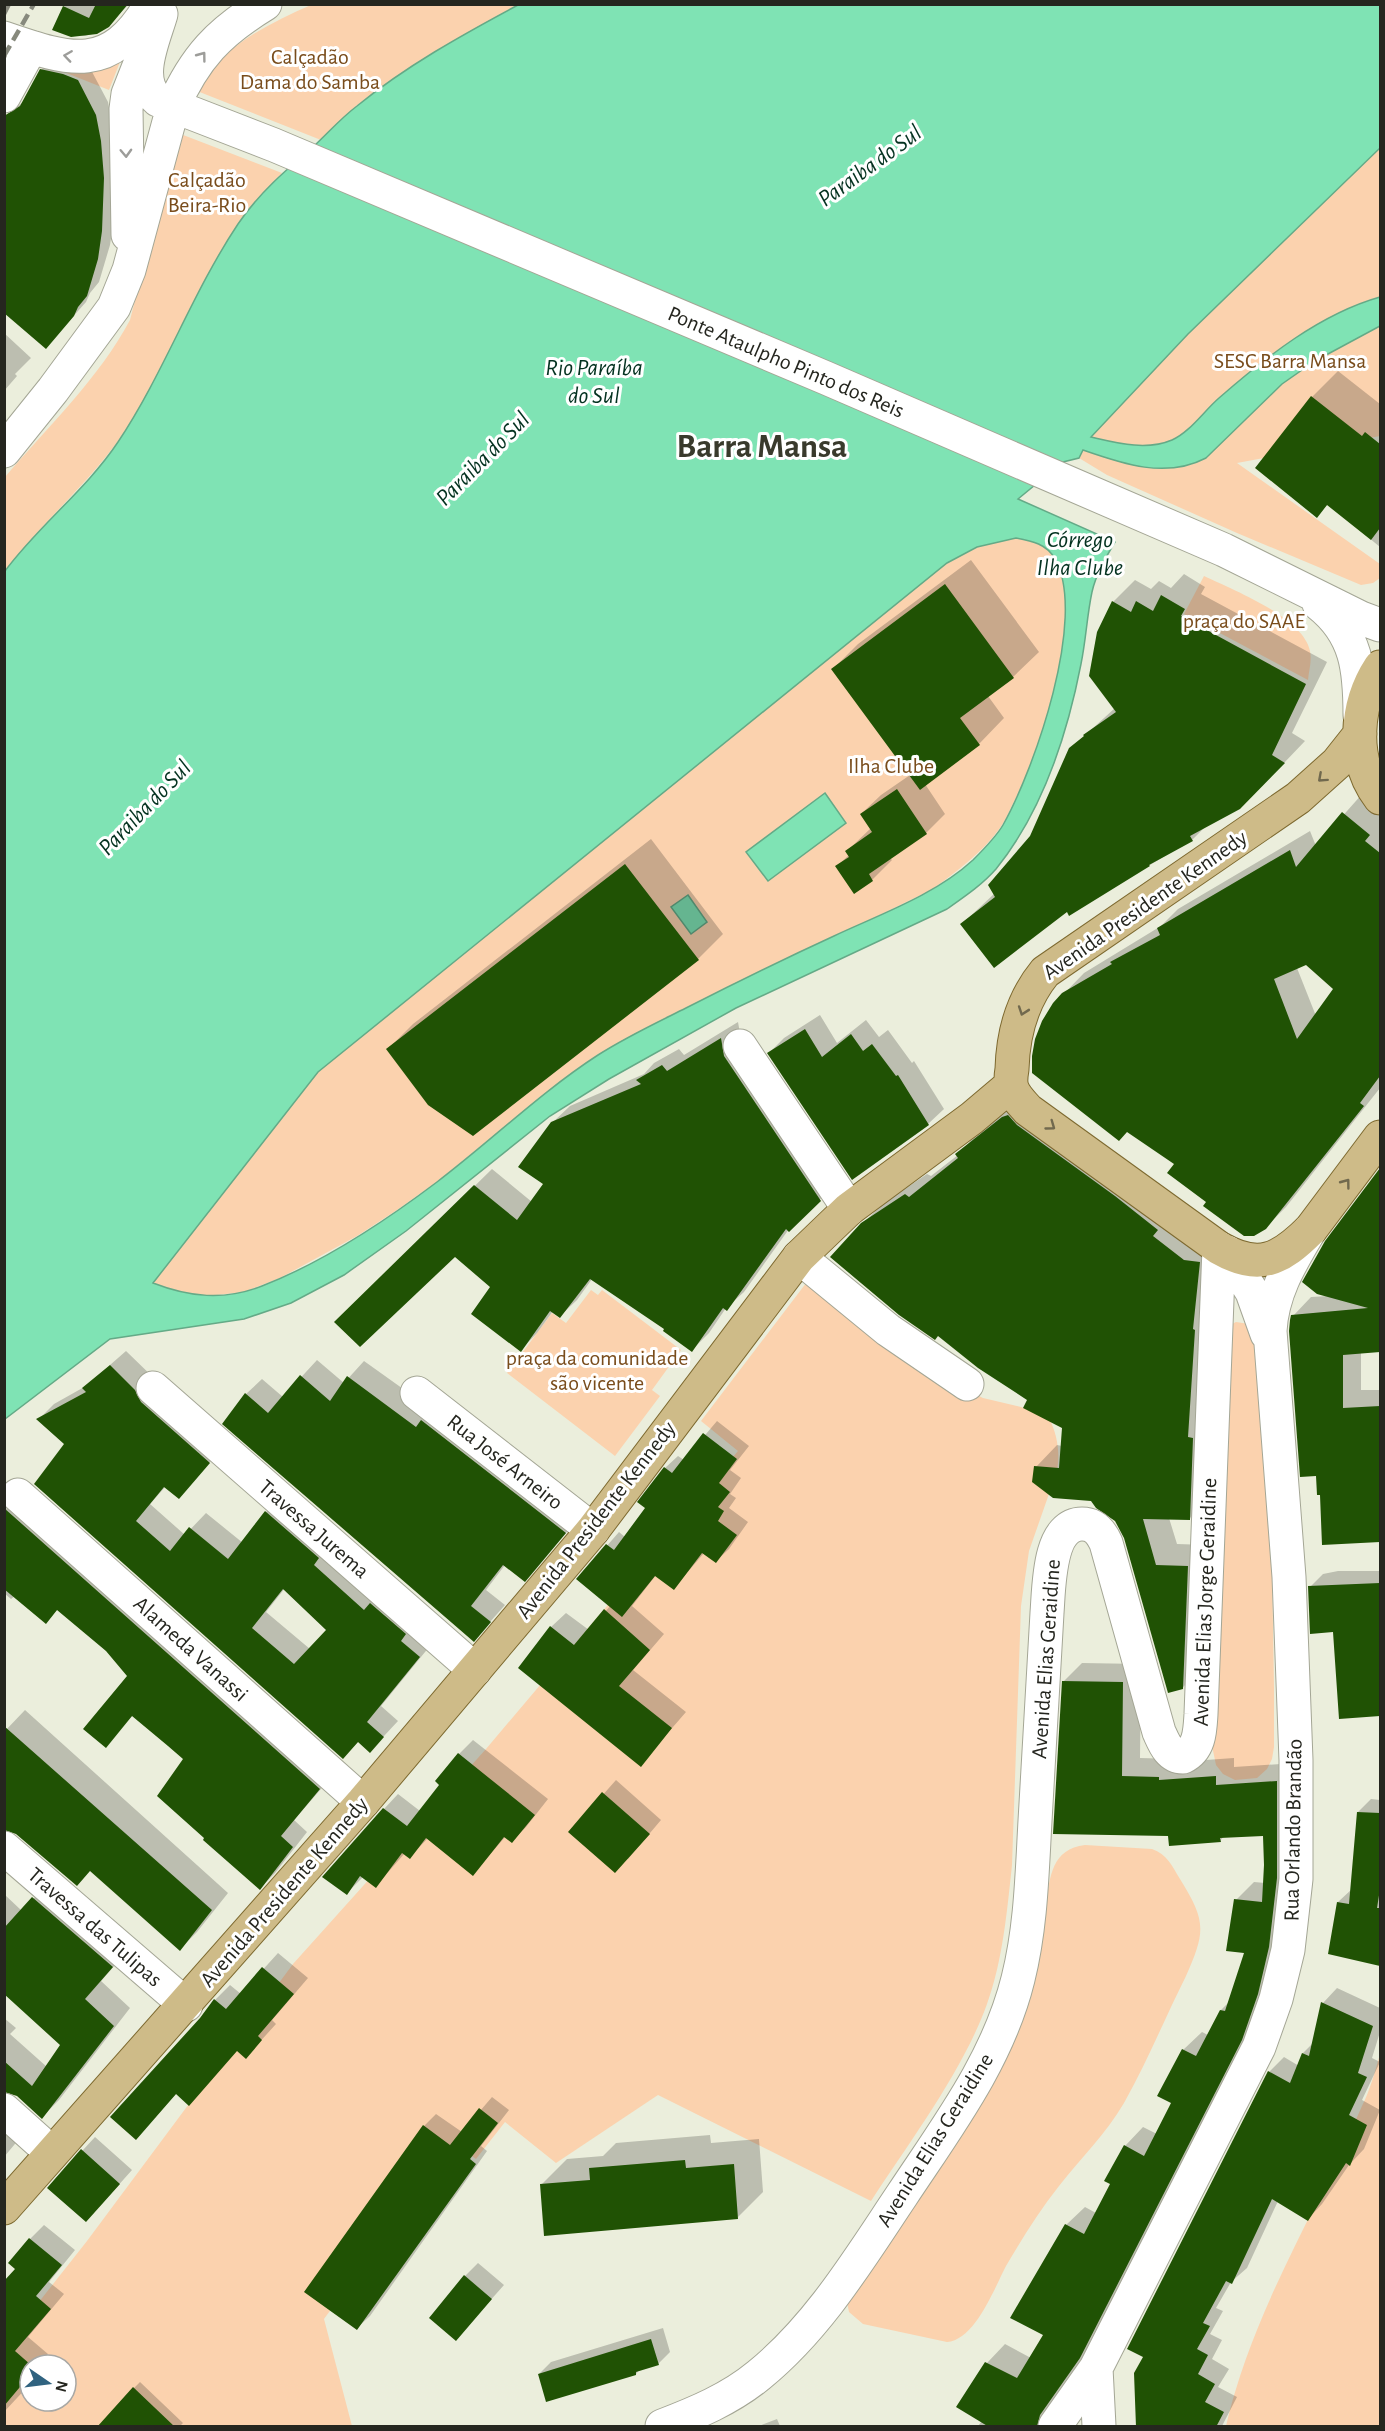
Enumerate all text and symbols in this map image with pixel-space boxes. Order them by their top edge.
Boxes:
park label: Calçadão Dama do Samba [240,46,380,93]
one-way arrow [64,50,73,62]
one-way arrow [195,52,206,63]
water label: Paraiba do Sul [814,120,926,211]
one-way arrow [120,148,132,157]
park label: Calçadão Beira-Rio [168,169,246,216]
street label: Ponte Ataulpho Pinto dos Reis [665,302,907,422]
park label: SESC Barra Mansa [1214,350,1366,372]
water label: Rio Paraíba do Sul [545,356,643,408]
water label: Paraiba do Sul [431,407,535,511]
district label: Barra Mansa [677,430,847,464]
water label: Córrego Ilha Clube [1037,528,1123,580]
park label: praça do SAAE [1183,610,1306,632]
park label: Ilha Clube [848,755,934,777]
water label: Paraiba do Sul [94,756,196,860]
one-way arrow [1318,771,1329,782]
street label: Avenida Presidente Kennedy [1039,826,1252,984]
one-way arrow [1017,1005,1030,1016]
one-way arrow [1044,1119,1055,1130]
one-way arrow [1338,1179,1349,1190]
park label: praça da comunidade são vicente [506,1347,688,1394]
street label: Rua José Arneiro [443,1410,567,1514]
street label: Avenida Presidente Kennedy [512,1417,680,1623]
street label: Travessa Jurema [255,1475,373,1583]
street label: Avenida Elias Jorge Geraidine [1190,1477,1220,1727]
street label: Avenida Elias Geraidine [1028,1558,1064,1760]
street label: Alameda Vanassi [130,1592,252,1706]
street label: Rua Orlando Brandão [1280,1739,1306,1921]
street label: Avenida Presidente Kennedy [196,1792,373,1991]
street label: Travessa das Tulipas [24,1863,166,1991]
street label: Avenida Elias Geraidine [873,2049,997,2231]
north arrow [18,2353,78,2413]
text: N [52,2379,71,2394]

